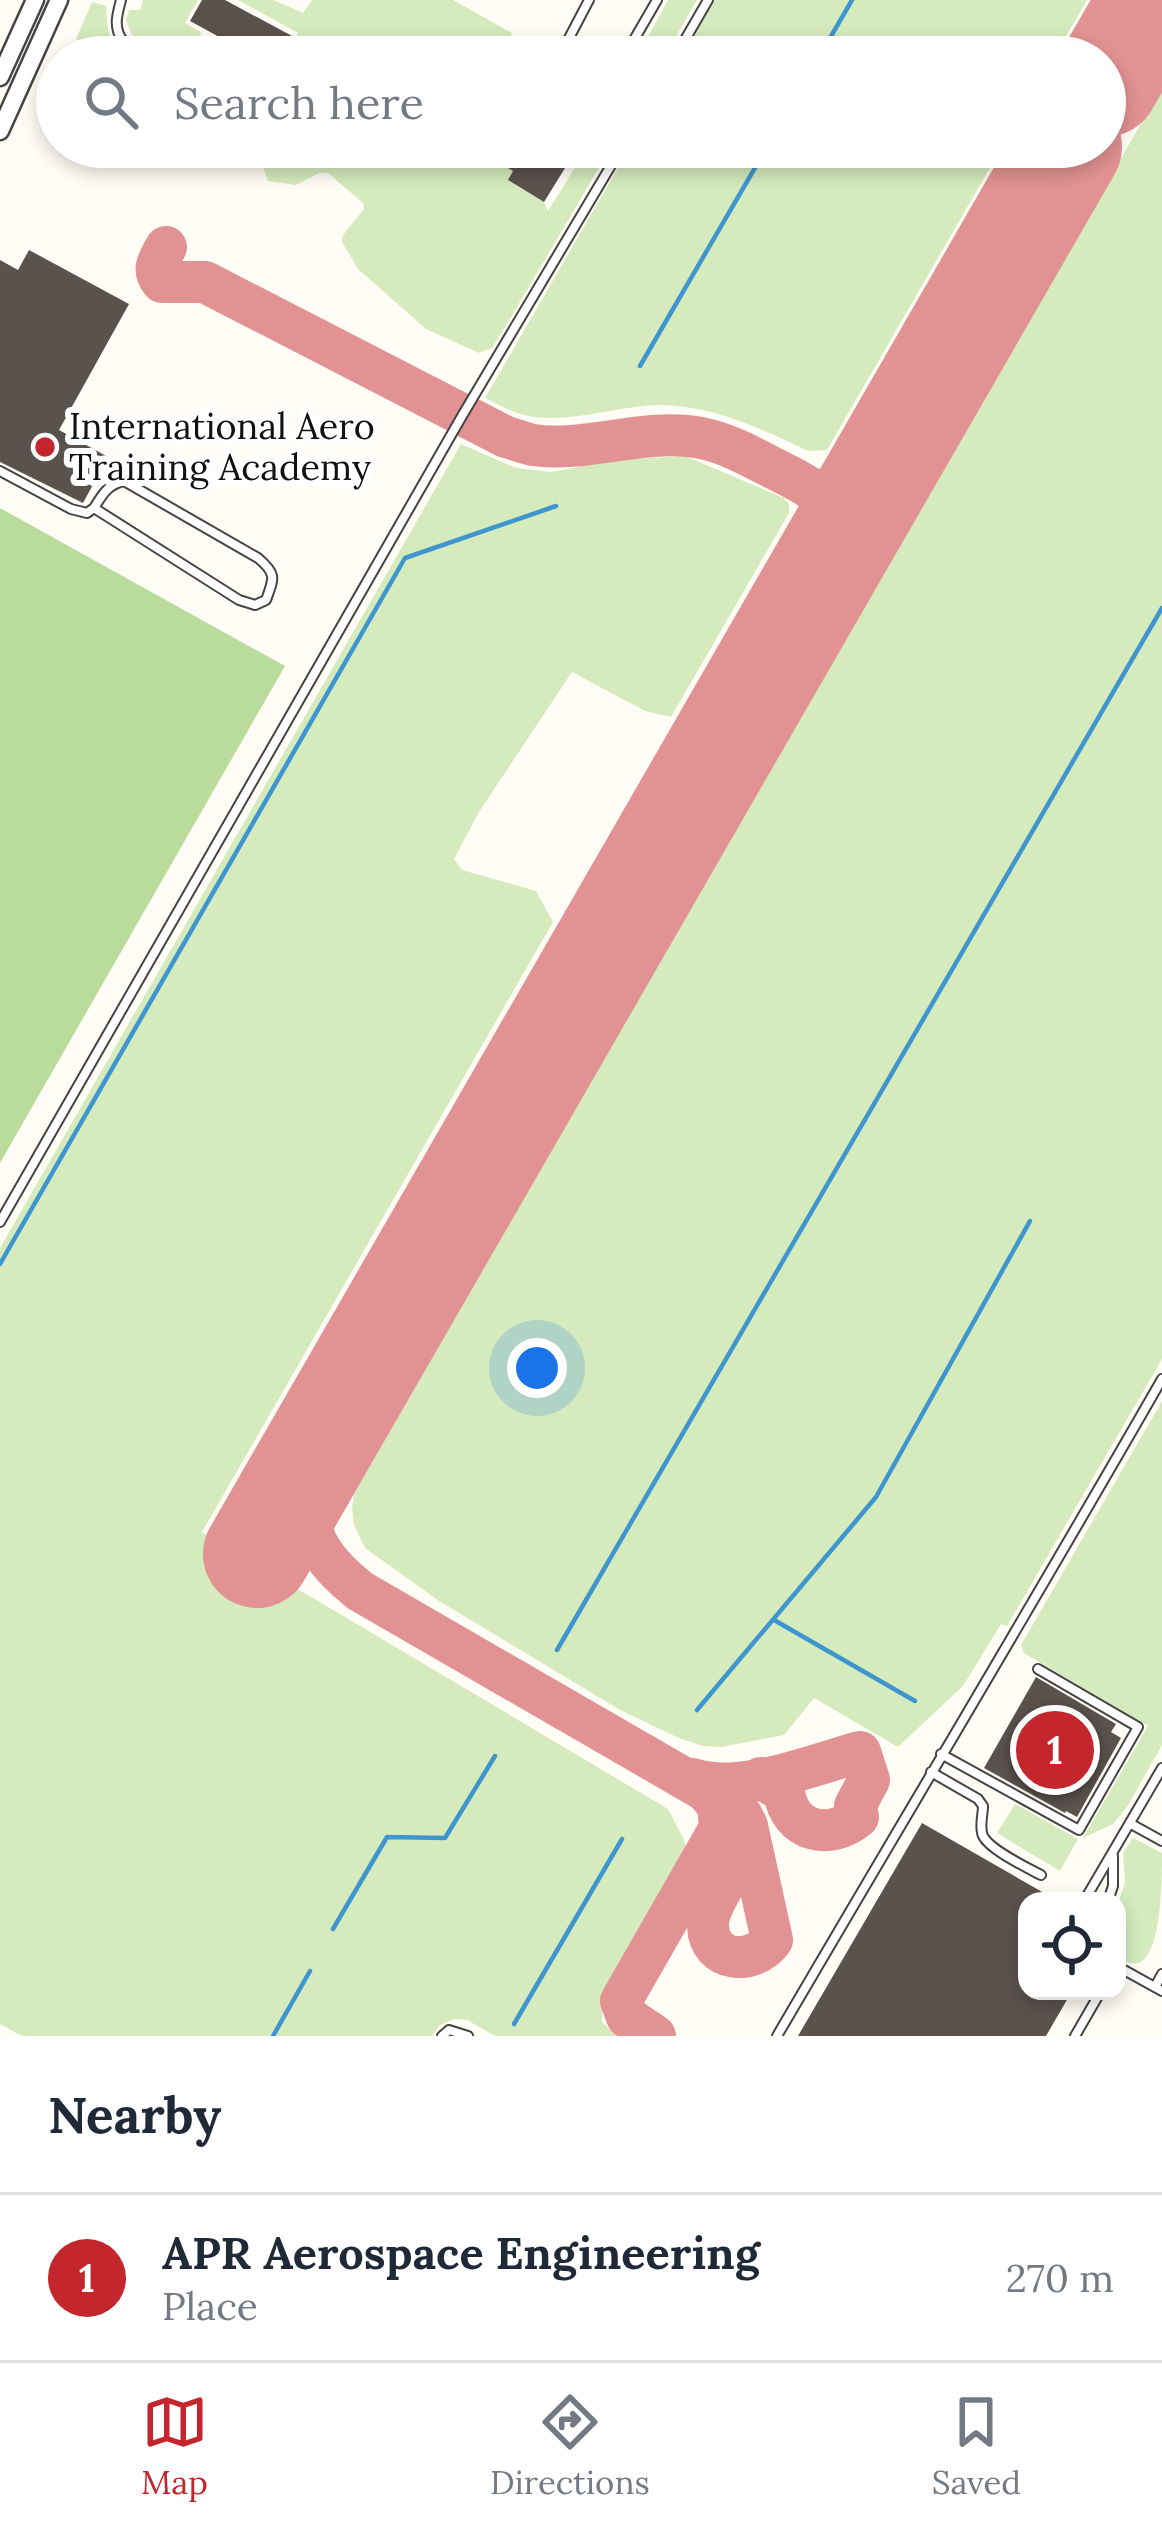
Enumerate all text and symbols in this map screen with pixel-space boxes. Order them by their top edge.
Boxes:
search box [36,36,1126,168]
icon: search [78,69,144,135]
text: Search here [174,74,424,131]
place label: International Aero Training Academy [69,403,375,490]
marker: International Aero Training Academy [32,434,58,460]
your location [507,1338,567,1398]
pin: 1 [1016,1705,1094,1795]
map controls [1018,1892,1126,2000]
button: locate [1018,1892,1126,2000]
text: Nearby [48,2082,221,2147]
text: APR Aerospace Engineering [162,2224,760,2281]
text: 1 [79,2253,95,2303]
text: 270 m [1006,2253,1114,2303]
text: Place [162,2281,258,2331]
tab: Map [141,2389,208,2503]
tab: Directions [490,2389,650,2503]
tab: Saved [932,2389,1021,2503]

